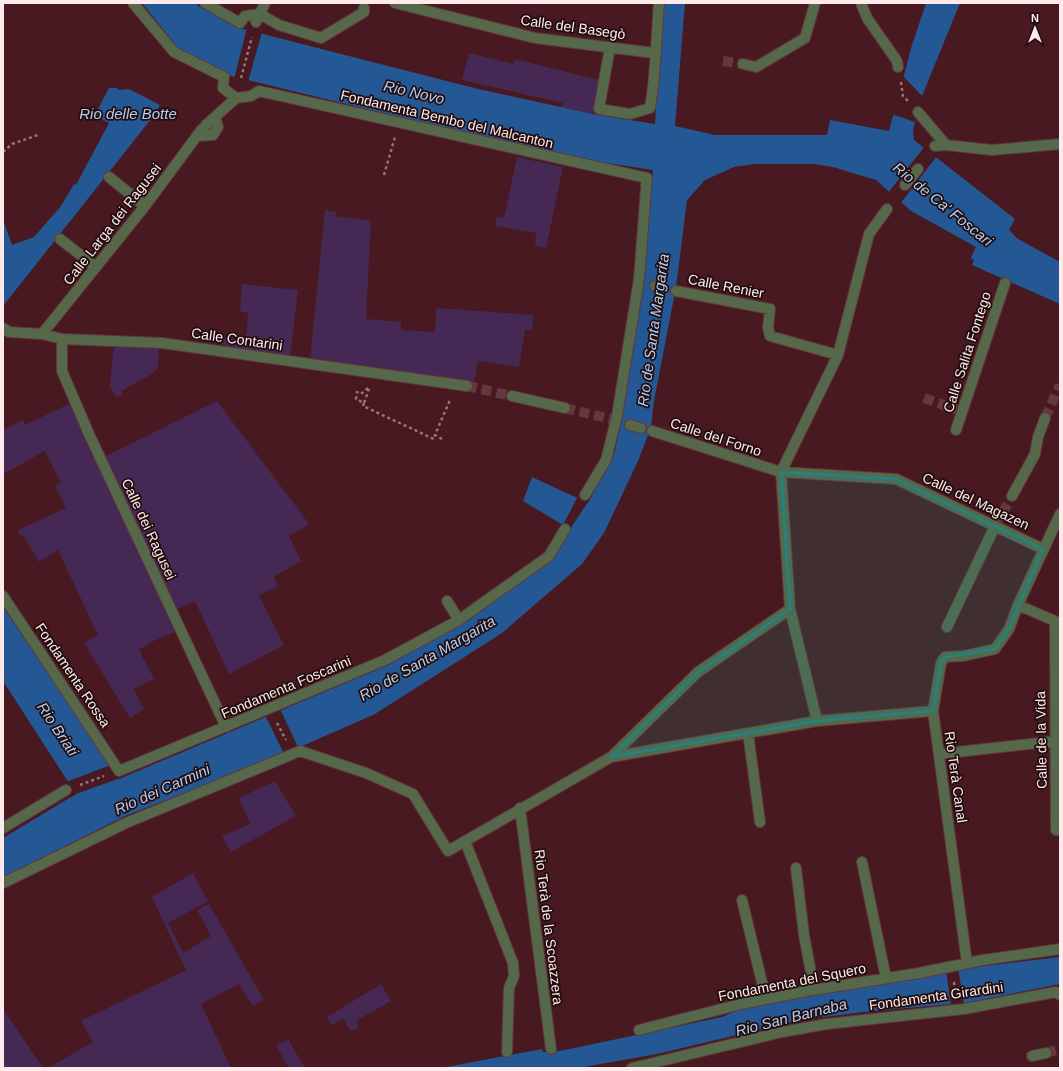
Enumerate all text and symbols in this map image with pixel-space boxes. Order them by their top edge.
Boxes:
north arrow [1015,8,1055,48]
street label: Calle del Basegò [519,12,627,42]
text: N [1031,12,1039,24]
water label: Rio Novo [382,77,446,107]
street label: Fondamenta Bembo del Malcanton [339,87,555,151]
water label: Rio delle Botte [79,105,177,122]
water label: Rio de Ca' Foscari [890,159,997,250]
street label: Calle Larga dei Ragusei [60,160,164,288]
water label: Rio de Santa Margarita [634,252,672,408]
street label: Calle Renier [687,271,766,301]
street label: Calle Salita Fontego [940,289,994,414]
street label: Calle Contarini [190,325,284,353]
street label: Calle del Forno [668,415,764,459]
street label: Calle del Magazen [920,469,1032,533]
street label: Calle dei Ragusei [119,476,179,582]
water label: Rio de Santa Margarita [356,612,498,704]
street label: Fondamenta Rossa [32,620,114,730]
street label: Fondamenta Foscarini [219,652,353,722]
street label: Calle de la Vida [1032,691,1050,789]
water label: Rio Briati [34,699,82,760]
street label: Rio Terà Canal [942,730,970,824]
water label: Rio dei Carmini [112,760,213,818]
street label: Rio Terà de la Scoazzera [532,849,566,1006]
street label: Fondamenta del Squero [717,960,867,1004]
street label: Fondamenta Girardini [868,979,1004,1013]
water label: Rio San Barnaba [734,995,848,1039]

